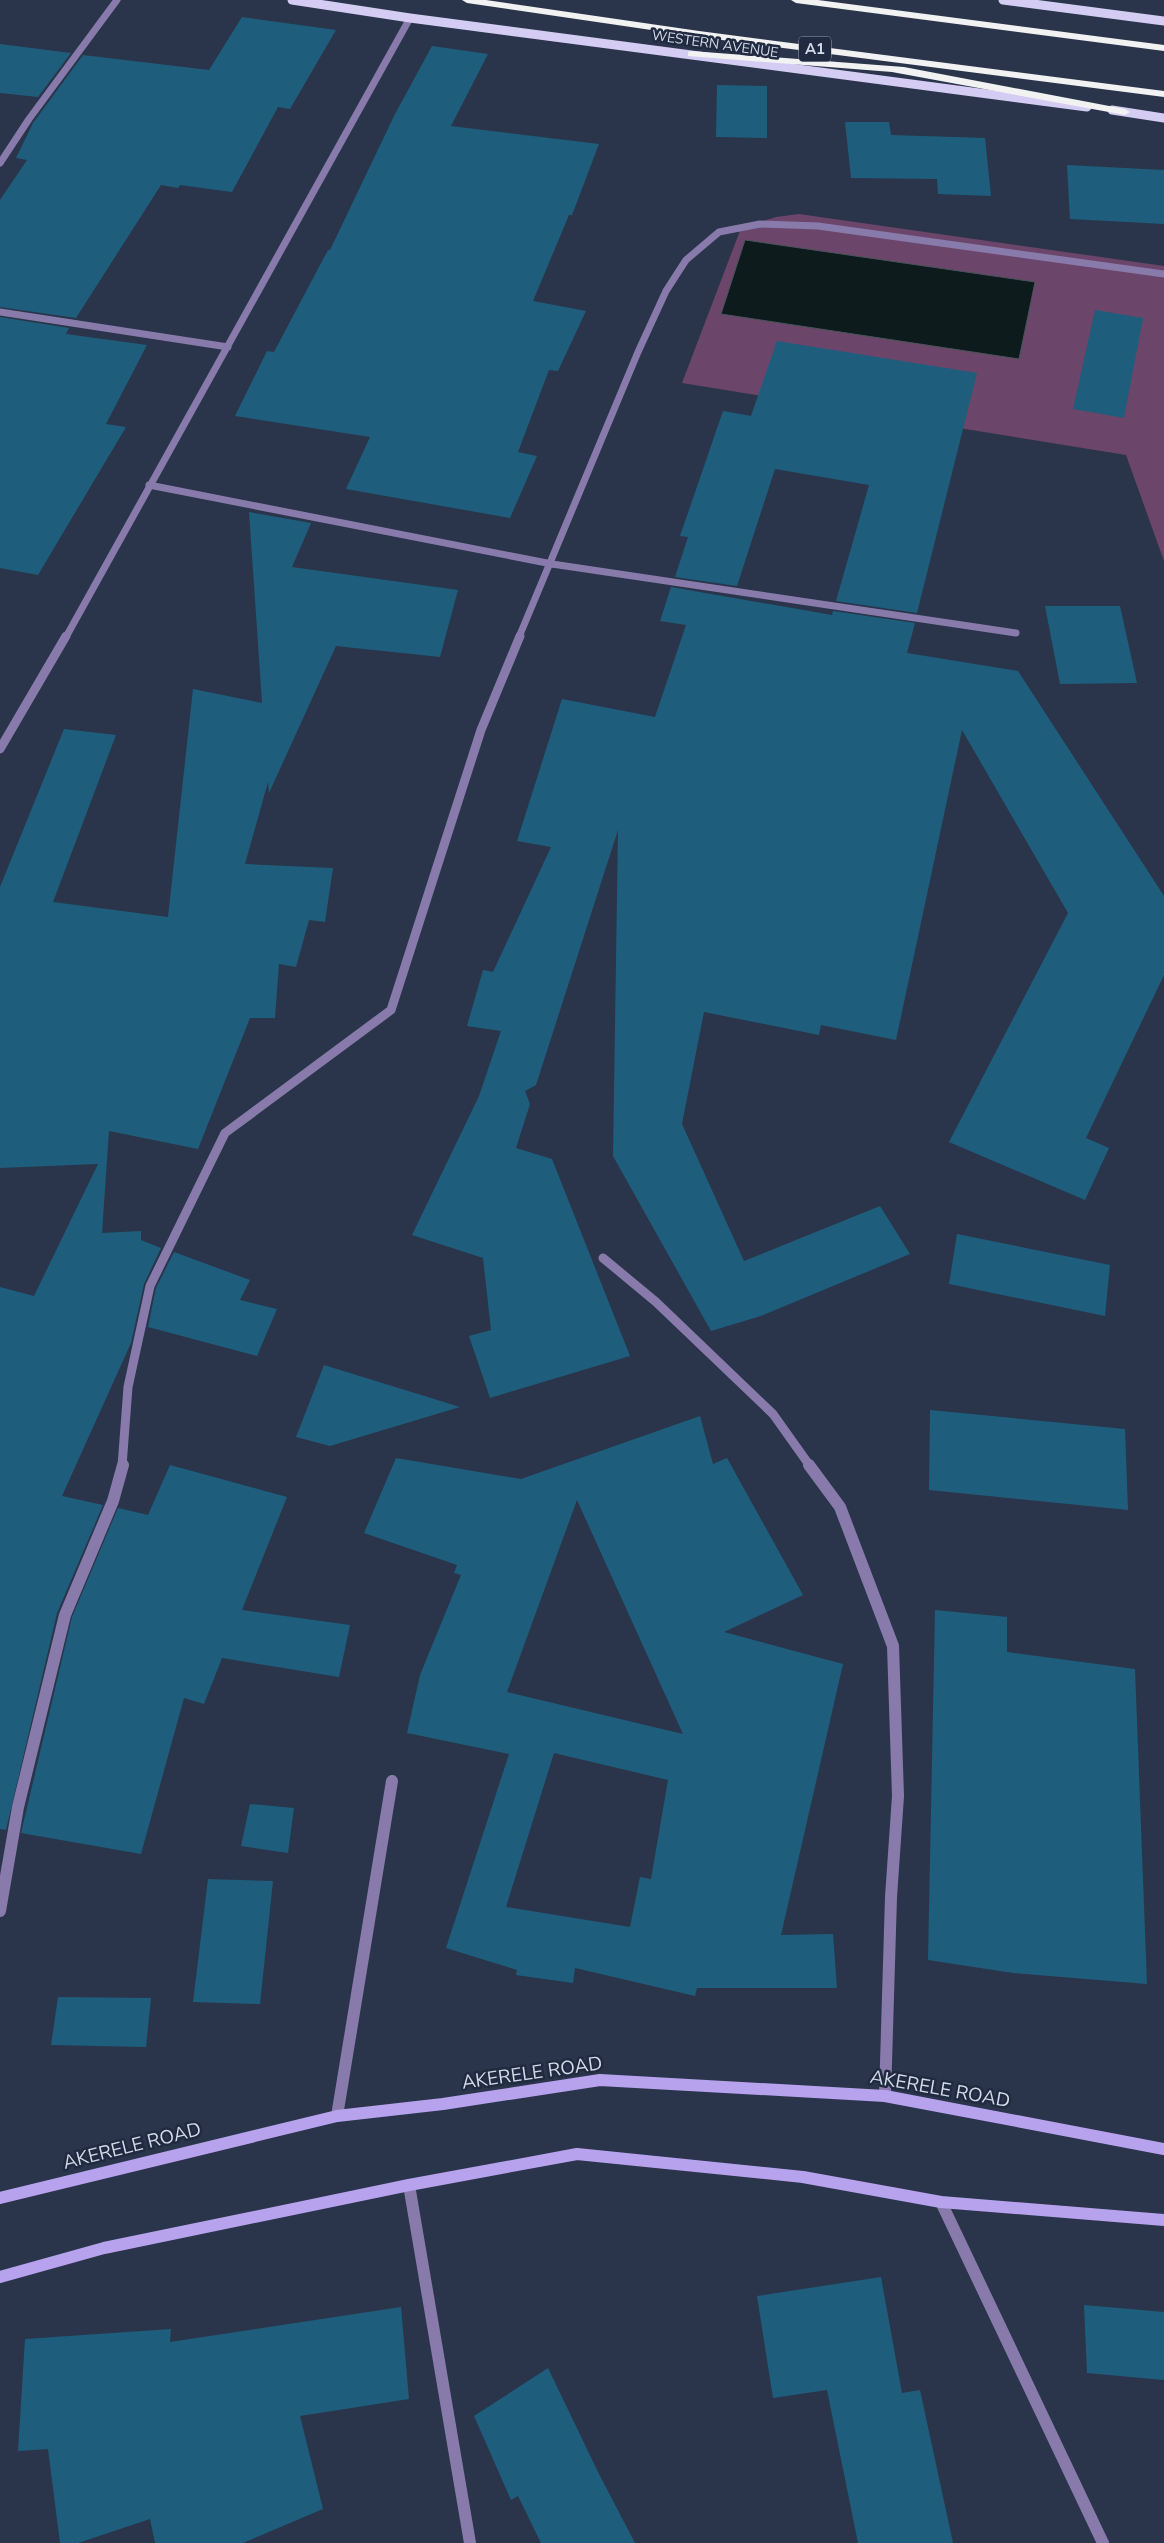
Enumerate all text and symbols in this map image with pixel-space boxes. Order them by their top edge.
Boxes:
street label: WESTERN AVENUE [650,26,780,62]
road number: A1 [799,36,831,62]
street label: AKERELE ROAD [460,2050,604,2096]
street label: AKERELE ROAD [868,2064,1012,2114]
street label: AKERELE ROAD [60,2116,204,2176]

